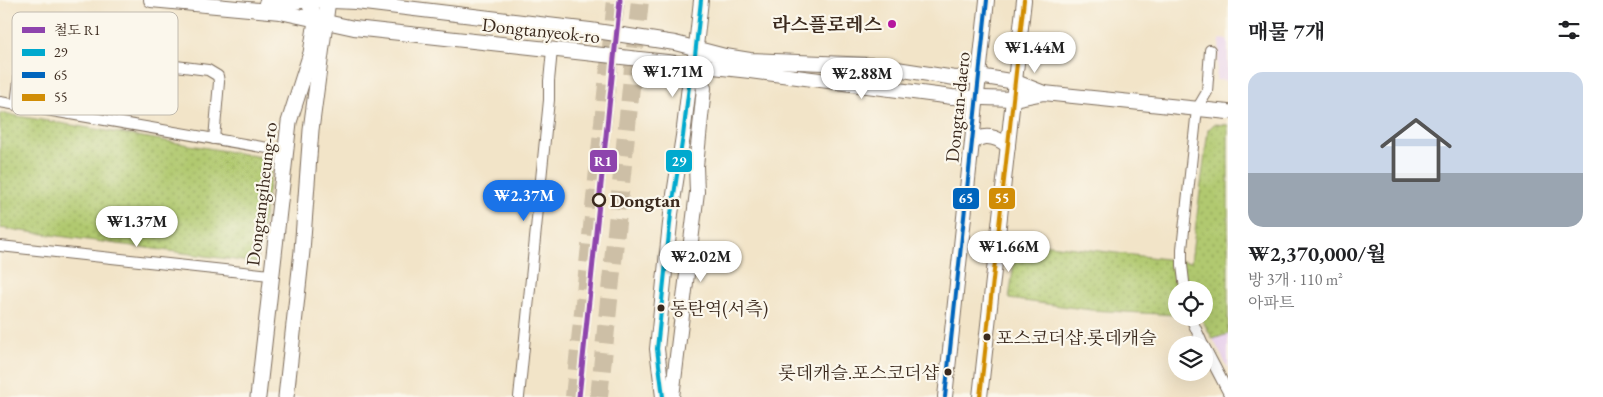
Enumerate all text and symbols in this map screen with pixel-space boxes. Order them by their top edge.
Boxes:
legend [12,12,178,115]
street label: Dongtanyeok-ro [481,12,601,49]
place label: 라스플로레스 [772,12,883,37]
icon: filters [1555,16,1583,44]
marker: 라스플로레스 [886,18,898,30]
text: 매물 7개 [1248,18,1325,45]
text: 철도 R1 [54,21,101,39]
pin: ₩1.44M [994,32,1076,74]
text: ₩1.44M [1005,37,1065,58]
text: 29 [54,43,68,61]
street label: Dongtan-daero [939,50,976,164]
pin: ₩1.71M [632,56,714,98]
pin: ₩2.88M [821,58,903,100]
text: ₩1.71M [643,61,703,82]
text: ₩2.88M [832,63,892,84]
text: 65 [54,66,67,84]
text: 55 [54,88,67,106]
icon: home [1371,105,1461,195]
street label: Dongtangiheung-ro [240,121,283,268]
line badge: R1 [589,149,618,173]
line badge: 29 [665,149,693,173]
text: R1 [594,152,612,170]
text: 29 [672,152,687,170]
pin: ₩2.37M [483,180,565,222]
text: ₩2.37M [494,185,554,206]
line badge: 65 [952,187,980,210]
line badge: 55 [988,187,1016,210]
place label: Dongtan [610,188,681,213]
text: 65 [959,189,973,207]
text: 55 [995,189,1009,207]
marker: Dongtan [592,193,606,207]
pin: ₩1.37M [96,206,178,248]
text: ₩1.37M [107,211,167,232]
pin: ₩1.66M [968,230,1050,273]
text: ₩1.66M [979,236,1039,257]
pin: ₩2.02M [660,240,742,283]
text: ₩2,370,000/월 [1248,240,1386,267]
text: ₩2.02M [671,246,731,267]
text: 방 3개 · 110 m² [1248,269,1343,290]
map controls [1168,281,1213,381]
button: locate [1168,281,1213,326]
text: 아파트 [1248,292,1294,313]
place label: 동탄역(서측) [670,297,768,320]
marker: 동탄역(서측) [656,303,666,313]
place label: 포스코더샵.롯데캐슬 [996,326,1157,349]
marker: 포스코더샵.롯데캐슬 [982,332,992,342]
button: layers [1168,336,1213,381]
place label: 롯데캐슬.포스코더샵 [778,361,940,384]
marker: 롯데캐슬.포스코더샵 [943,367,953,377]

